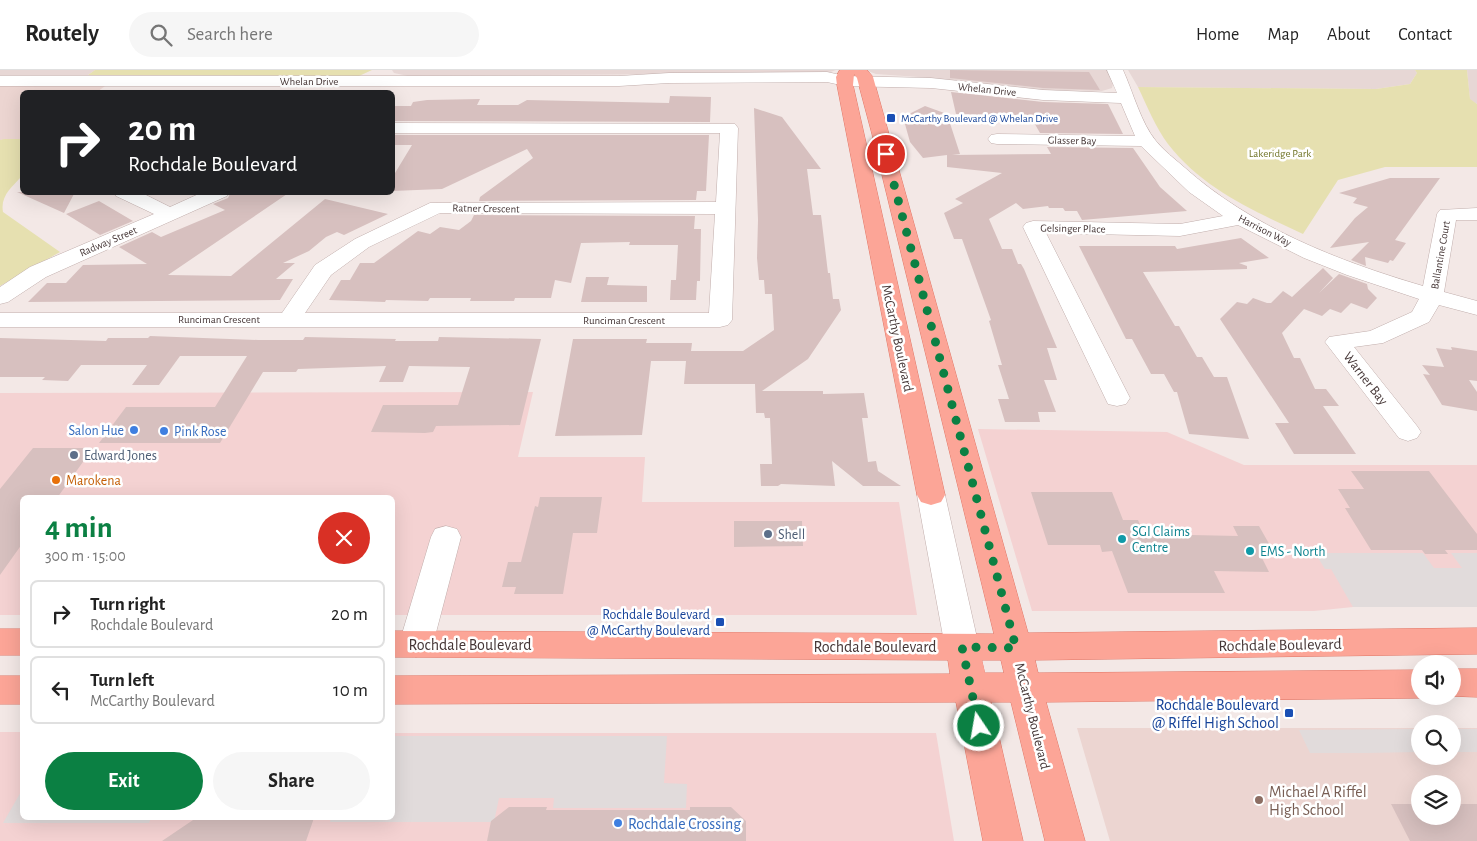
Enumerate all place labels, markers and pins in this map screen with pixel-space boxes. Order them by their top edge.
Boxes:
marker: McCarthy Boulevard @ Whelan Drive [885,112,897,124]
place label: McCarthy Boulevard @ Whelan Drive [901,113,1058,124]
pin [865,133,907,175]
place label: Salon Hue [68,424,124,438]
marker: Salon Hue [128,424,140,436]
marker: Pink Rose [158,425,170,437]
place label: Pink Rose [174,425,226,439]
marker: Edward Jones [68,449,80,461]
place label: Edward Jones [84,449,157,463]
marker: Marokena [50,474,62,486]
place label: Marokena [66,474,121,488]
place label: SGI Claims Centre [1132,525,1190,555]
marker: Shell [762,528,774,540]
place label: Shell [778,528,805,542]
marker: SGI Claims Centre [1116,533,1128,545]
marker: EMS - North [1244,545,1256,557]
place label: EMS - North [1260,545,1326,559]
place label: Rochdale Boulevard @ McCarthy Boulevard [587,608,710,638]
marker: Rochdale Boulevard @ McCarthy Boulevard [714,616,726,628]
place label: Rochdale Boulevard @ Riffel High School [1152,697,1279,731]
marker: Rochdale Boulevard @ Riffel High School [1283,707,1295,719]
place label: Michael A Riffel High School [1269,784,1367,818]
marker: Michael A Riffel High School [1253,794,1265,806]
place label: Rochdale Crossing [628,816,741,832]
marker: Rochdale Crossing [612,817,624,829]

